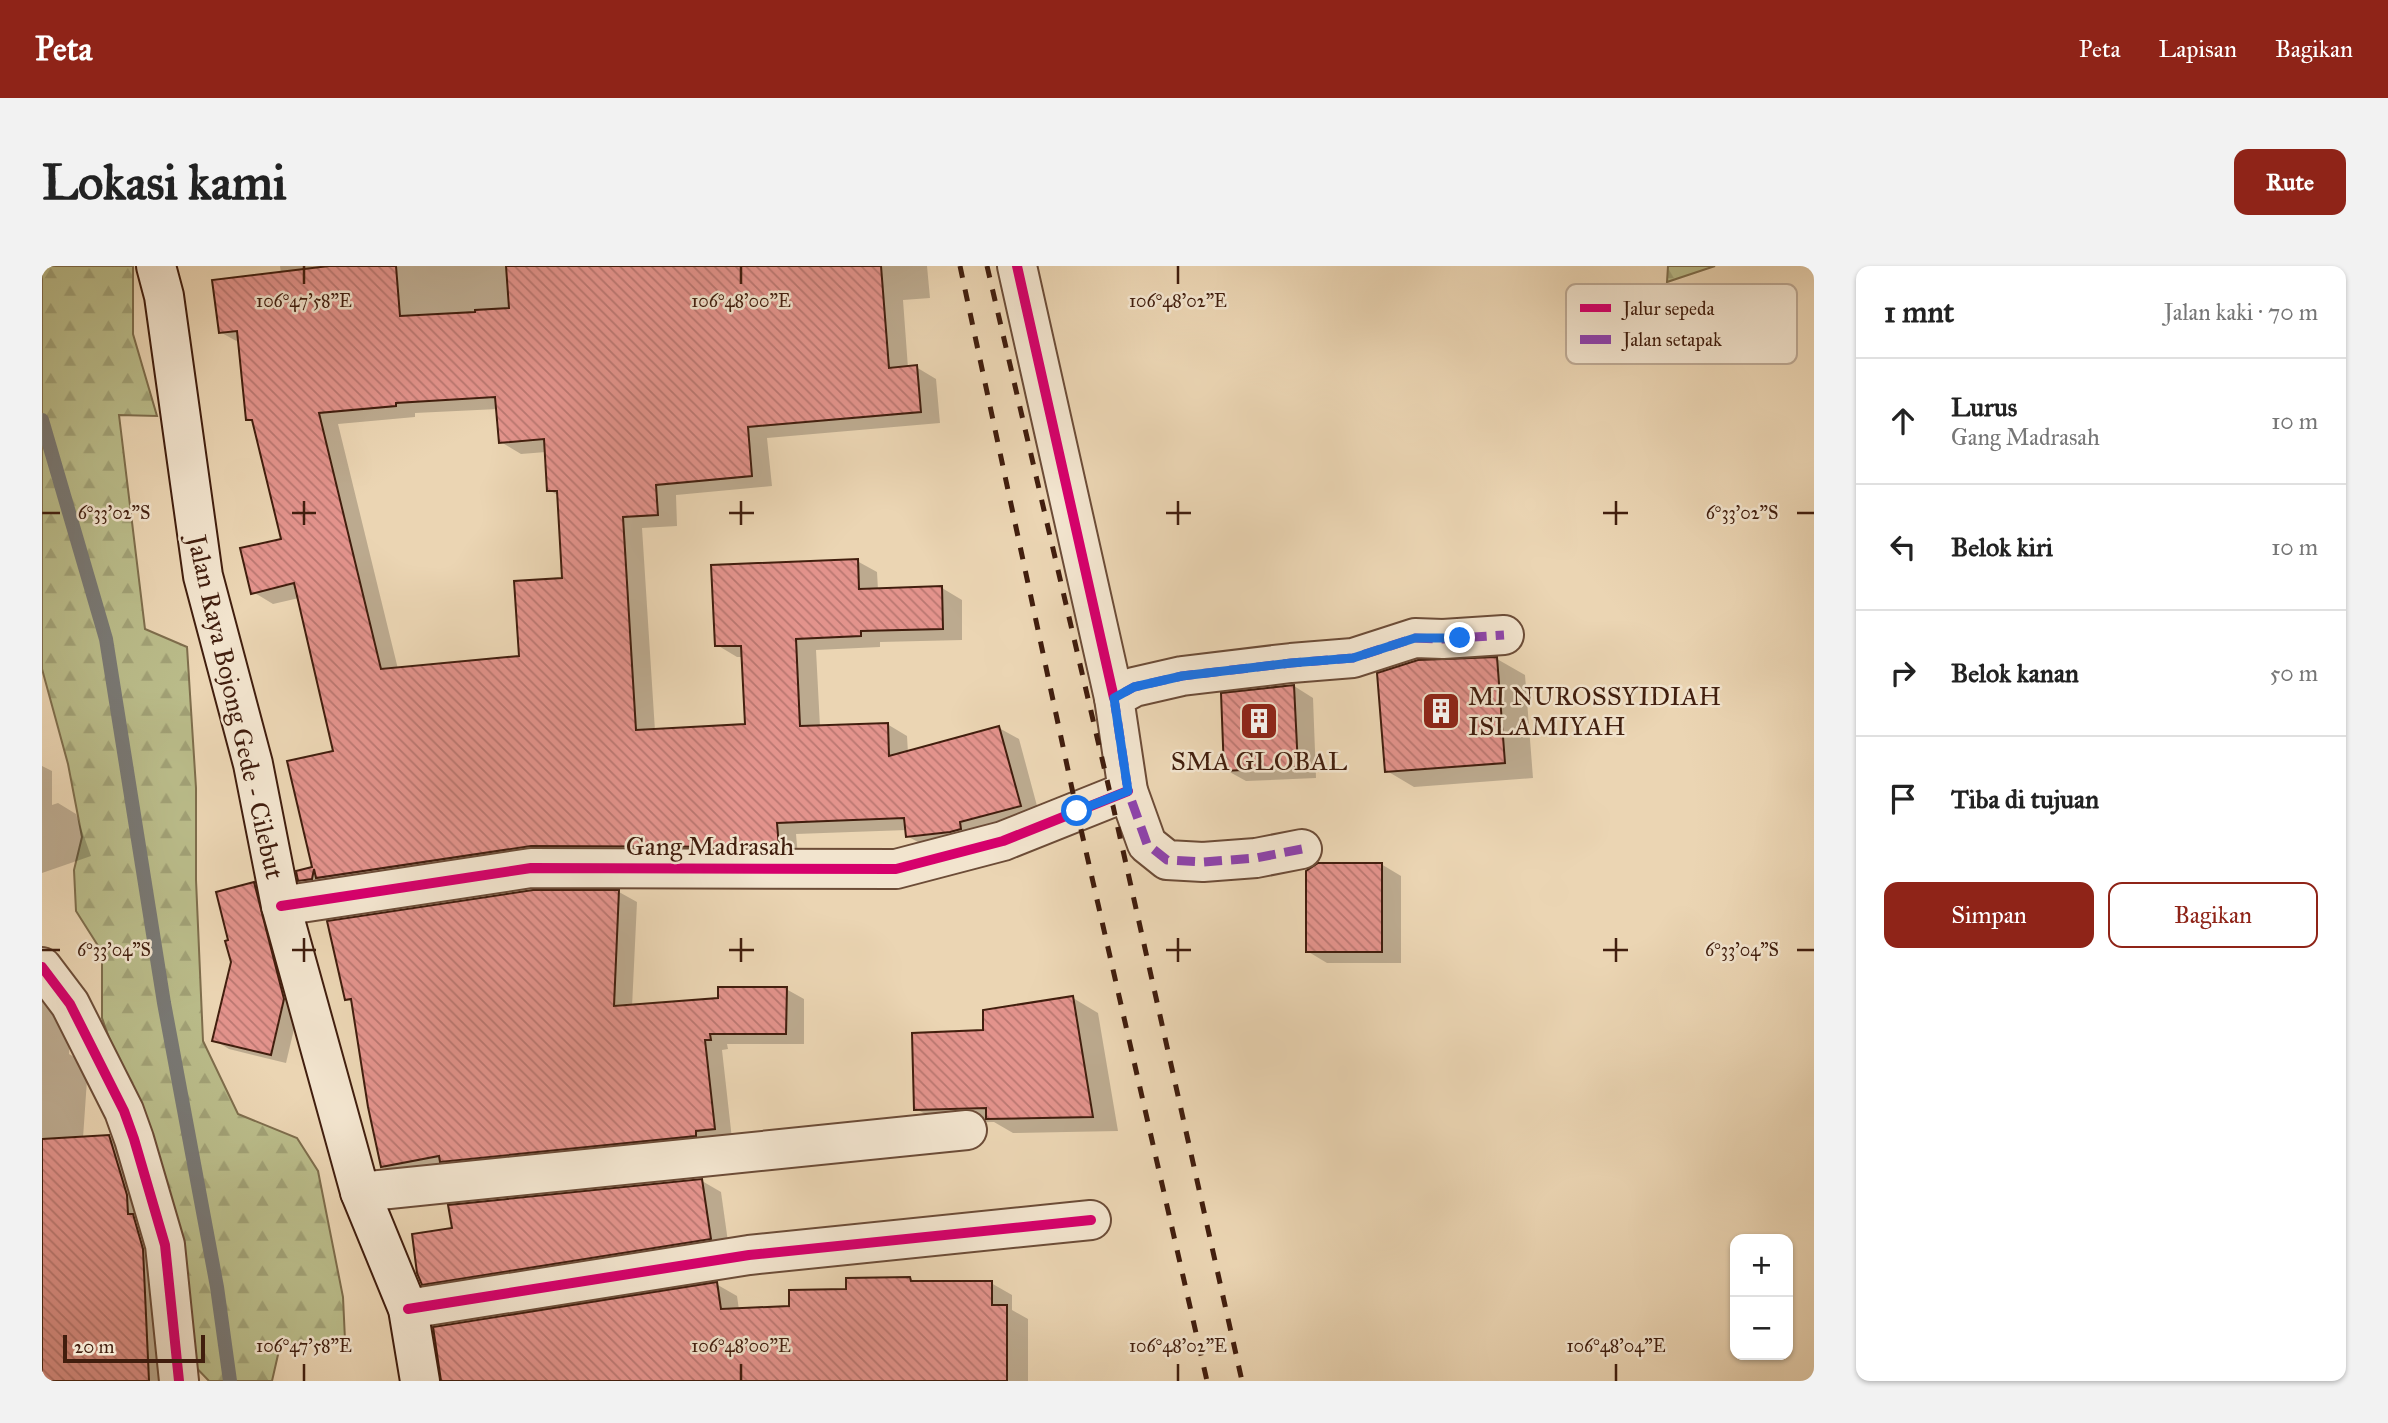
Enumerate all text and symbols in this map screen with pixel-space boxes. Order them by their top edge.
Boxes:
text: Peta [35,29,92,69]
text: Peta [2079,34,2121,64]
text: Lapisan [2159,34,2237,64]
text: Bagikan [2275,34,2353,64]
button: Rute [2234,149,2346,215]
text: Lokasi kami [42,153,286,212]
legend [1566,284,1797,364]
text: 106°47'58"E [256,290,352,312]
text: 106°48'00"E [691,290,791,312]
text: 106°48'02"E [1129,290,1227,312]
text: 1 mnt [1884,294,1954,330]
text: Jalur sepeda [1621,297,1715,321]
text: Jalan kaki · 70 m [2164,298,2318,326]
text: Jalan setapak [1621,328,1722,352]
text: Lurus [1951,391,2017,423]
icon: ahead [1884,402,1922,440]
text: 10 m [2271,407,2318,435]
text: Gang Madrasah [1951,423,2100,451]
text: 6°33'02"S [78,502,150,524]
text: 6°33'02"S [1706,502,1778,524]
icon: left [1884,528,1922,566]
street label: Jalan Raya Bojong Gede - Cilebut [180,529,291,882]
text: Belok kiri [1951,531,2053,563]
text: 10 m [2271,533,2318,561]
route end [1444,622,1475,653]
icon: right [1884,654,1922,692]
text: Belok kanan [1951,657,2079,689]
text: 50 m [2270,659,2318,687]
place label: MI NUROSSYIDIAH ISLAMIYAH [1468,680,1721,742]
building icon: MI NUROSSYIDIAH ISLAMIYAH [1420,690,1462,732]
building icon: SMA GLOBAL [1238,700,1280,742]
place label: SMA GLOBAL [1171,745,1347,777]
icon: arrive [1884,780,1922,818]
text: Tiba di tujuan [1951,783,2099,815]
route start [1061,795,1092,826]
street label: Gang Madrasah [626,830,795,862]
button: Simpan [1884,882,2094,948]
button: Bagikan [2108,882,2318,948]
text: 6°33'04"S [77,939,151,961]
text: 6°33'04"S [1705,939,1779,961]
map controls [1730,1234,1793,1360]
button: + [1730,1234,1793,1297]
button: − [1730,1297,1793,1360]
scale bar [63,1332,205,1364]
text: 20 m [74,1335,115,1358]
text: 106°47'58"E [256,1335,352,1357]
text: 106°48'00"E [691,1335,791,1357]
text: 106°48'02"E [1129,1335,1227,1357]
text: 106°48'04"E [1566,1335,1666,1357]

